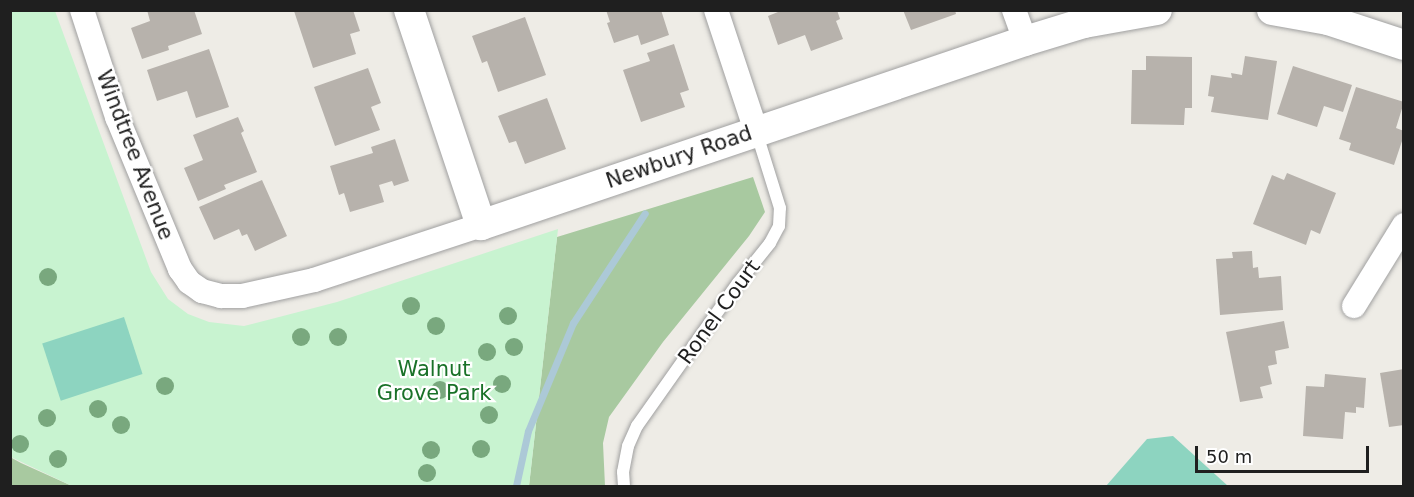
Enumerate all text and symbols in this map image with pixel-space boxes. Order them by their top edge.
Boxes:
street label: Windtree Avenue [91,67,179,243]
street label: Newbury Road [603,120,755,194]
street label: Ronel Court [673,255,765,369]
park label: Walnut Grove Park [377,356,491,406]
scale bar [1198,434,1372,472]
text: 50 m [1206,446,1252,467]

